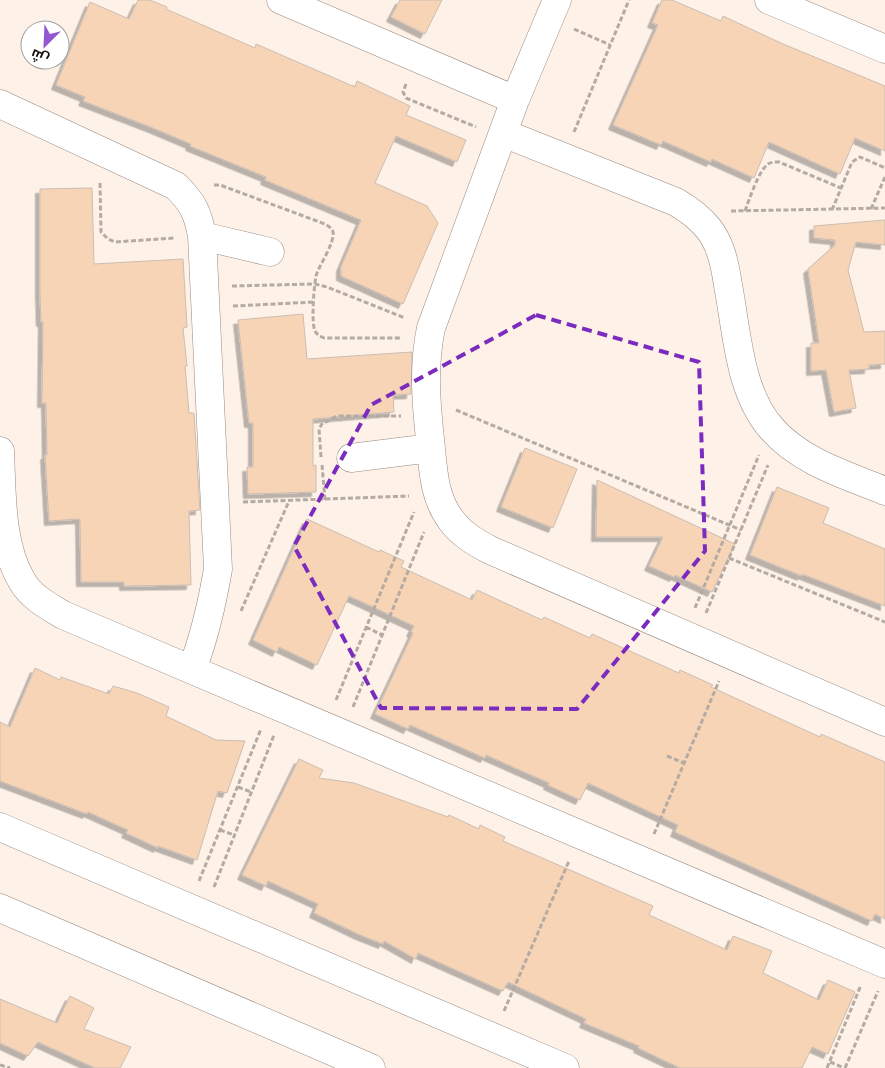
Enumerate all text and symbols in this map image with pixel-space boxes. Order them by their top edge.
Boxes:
north arrow [20,20,70,70]
text: ش [28,45,52,69]

